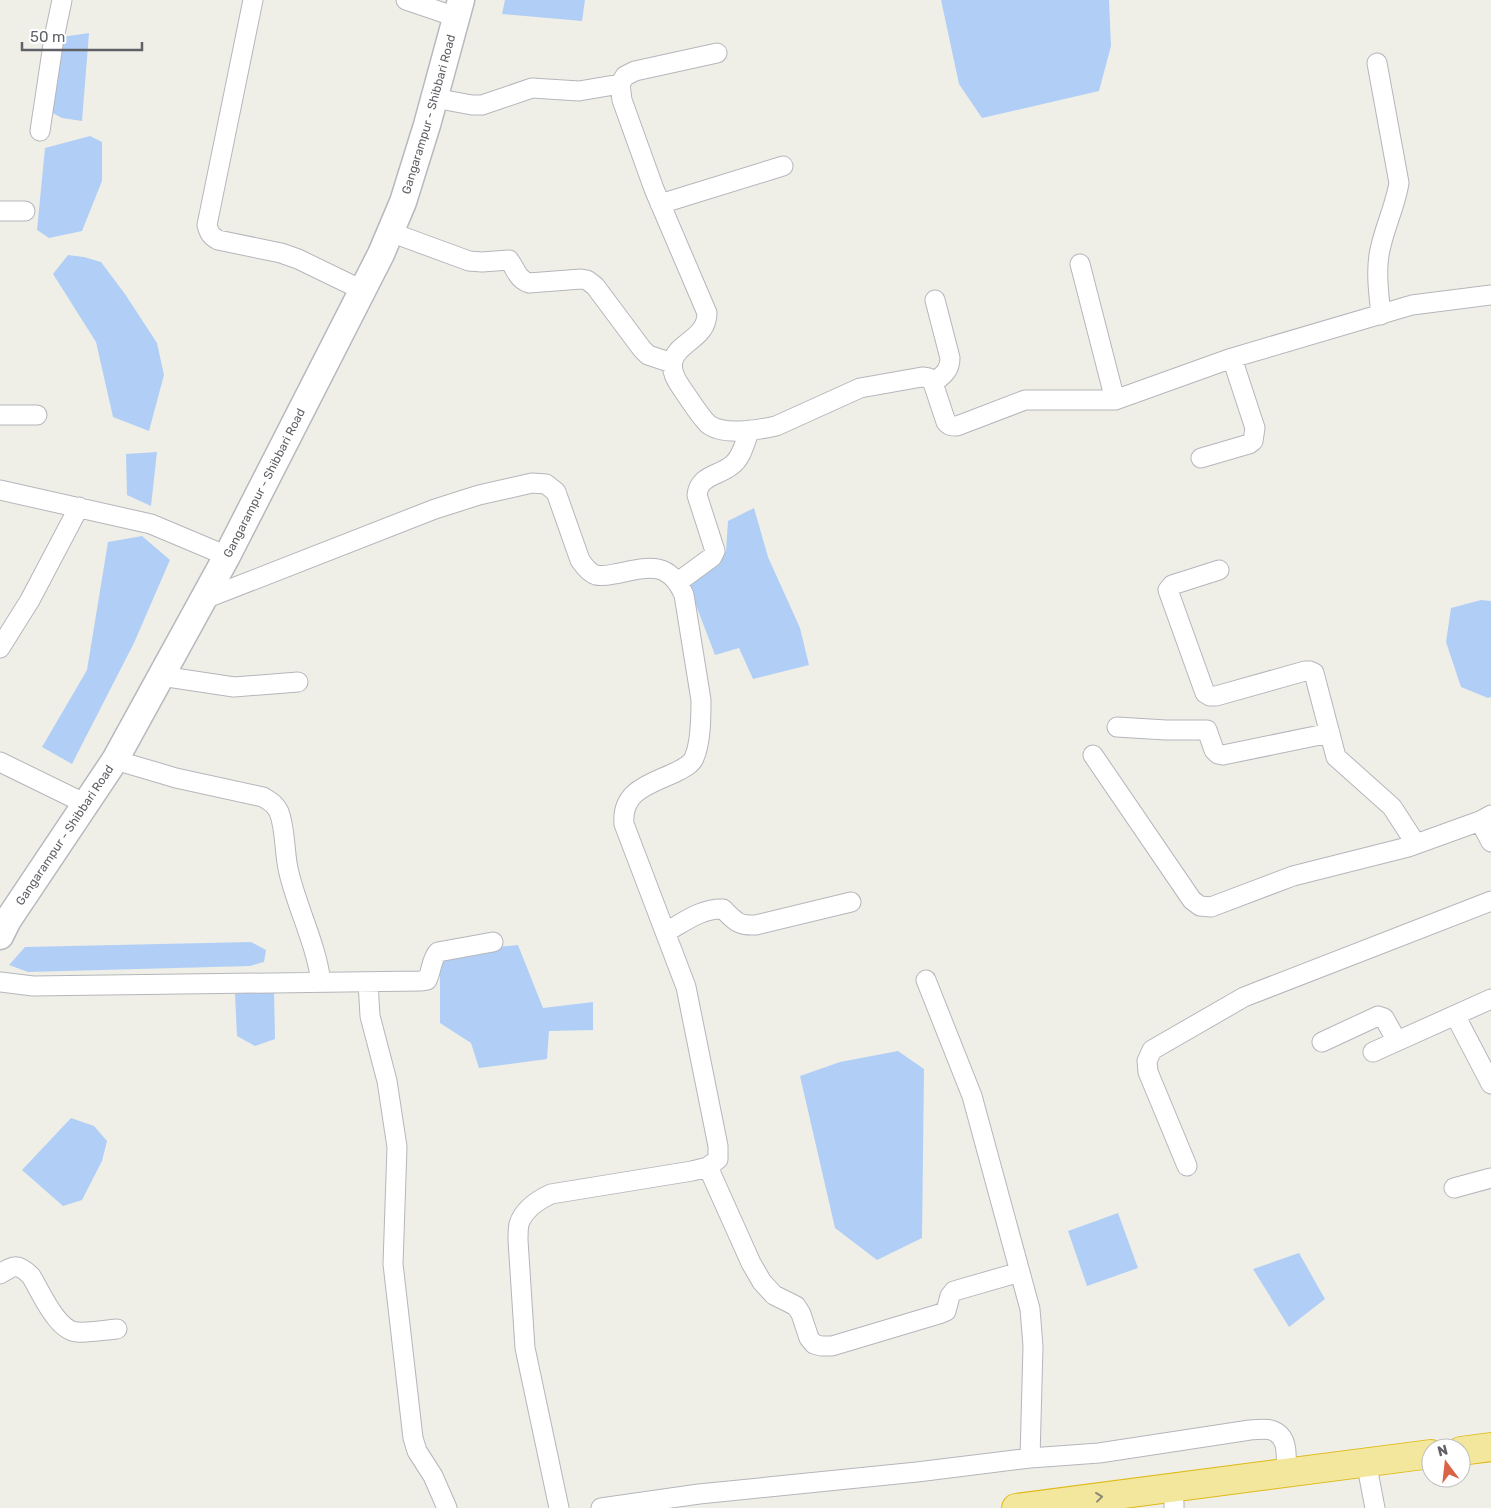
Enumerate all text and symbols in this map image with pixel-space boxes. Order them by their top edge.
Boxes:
scale bar [22,20,142,52]
text: 50 m [30,28,65,46]
street label: Gangarampur - Shibbari Road [399,33,458,196]
street label: Gangarampur - Shibbari Road [220,406,308,560]
street label: Gangarampur - Shibbari Road [13,762,117,908]
north arrow [1421,1438,1471,1488]
text: N [1436,1441,1450,1460]
one-way arrow [1095,1492,1103,1503]

